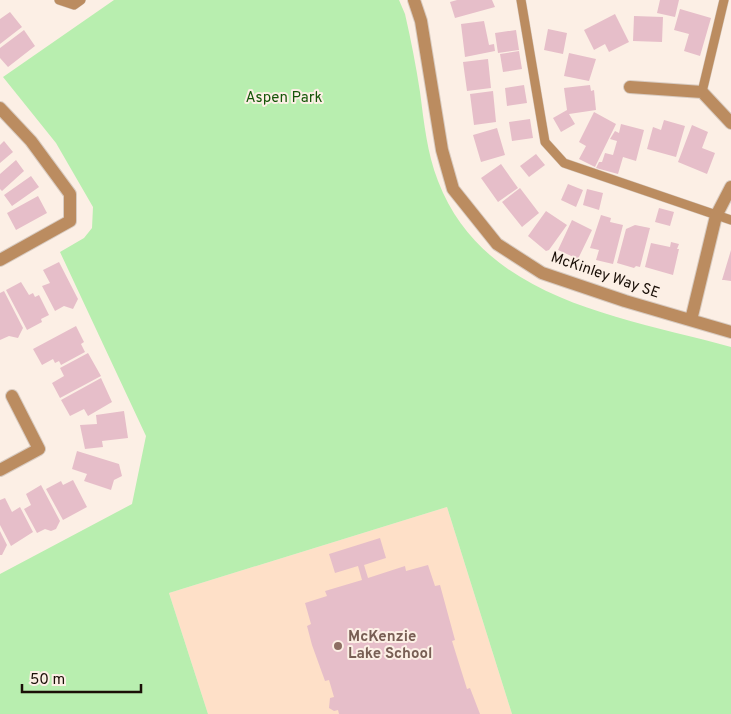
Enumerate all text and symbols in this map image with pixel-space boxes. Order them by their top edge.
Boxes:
park label: Aspen Park [245,89,323,108]
street label: McKinley Way SE [548,248,662,304]
place label: McKenzie Lake School [348,628,432,664]
marker: McKenzie Lake School [332,640,344,652]
scale bar [22,662,141,694]
text: 50 m [30,671,65,690]

